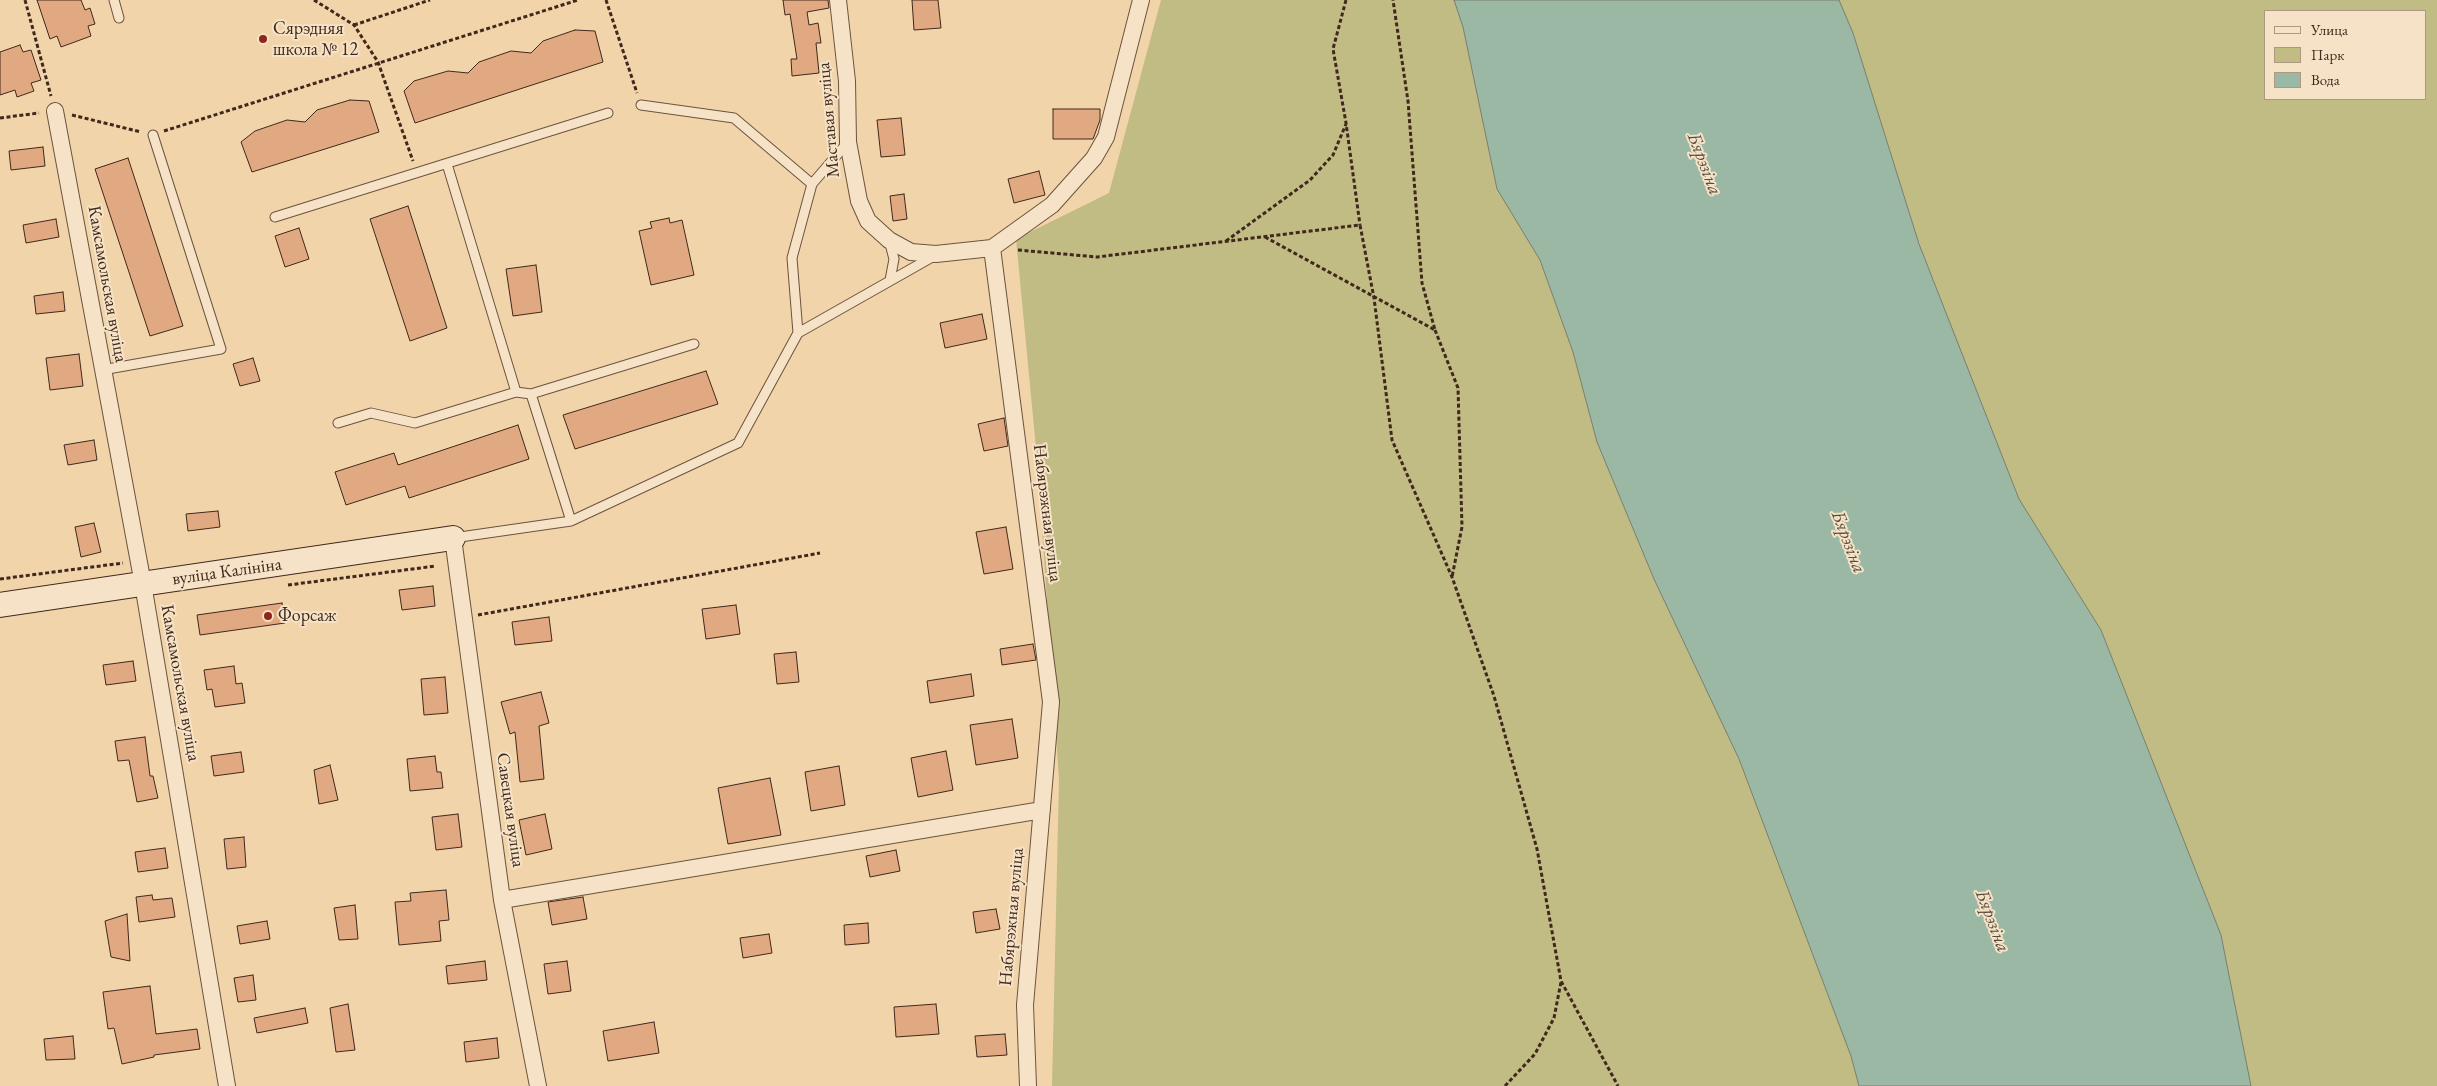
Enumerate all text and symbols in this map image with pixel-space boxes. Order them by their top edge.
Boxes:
legend [2264,10,2427,100]
place label: Сярэдняя школа № 12 [273,18,358,60]
text: Улица [2311,20,2348,39]
marker: Сярэдняя школа № 12 [257,33,269,45]
text: Парк [2311,45,2344,64]
street label: Маставая вуліца [813,61,845,179]
text: Вода [2311,70,2340,89]
water label: Бярэзіна [1682,129,1726,199]
street label: Камсамольская вуліца [83,204,131,364]
street label: Набярэжная вуліца [1028,443,1066,583]
water label: Бярэзіна [1826,507,1870,577]
street label: вуліца Калініна [171,554,283,590]
street label: Камсамольская вуліца [156,603,204,763]
place label: Форсаж [278,605,337,627]
marker: Форсаж [262,610,274,622]
street label: Савецкая вуліца [491,751,529,869]
street label: Набярэжная вуліца [995,847,1029,987]
water label: Бярэзіна [1970,886,2014,956]

